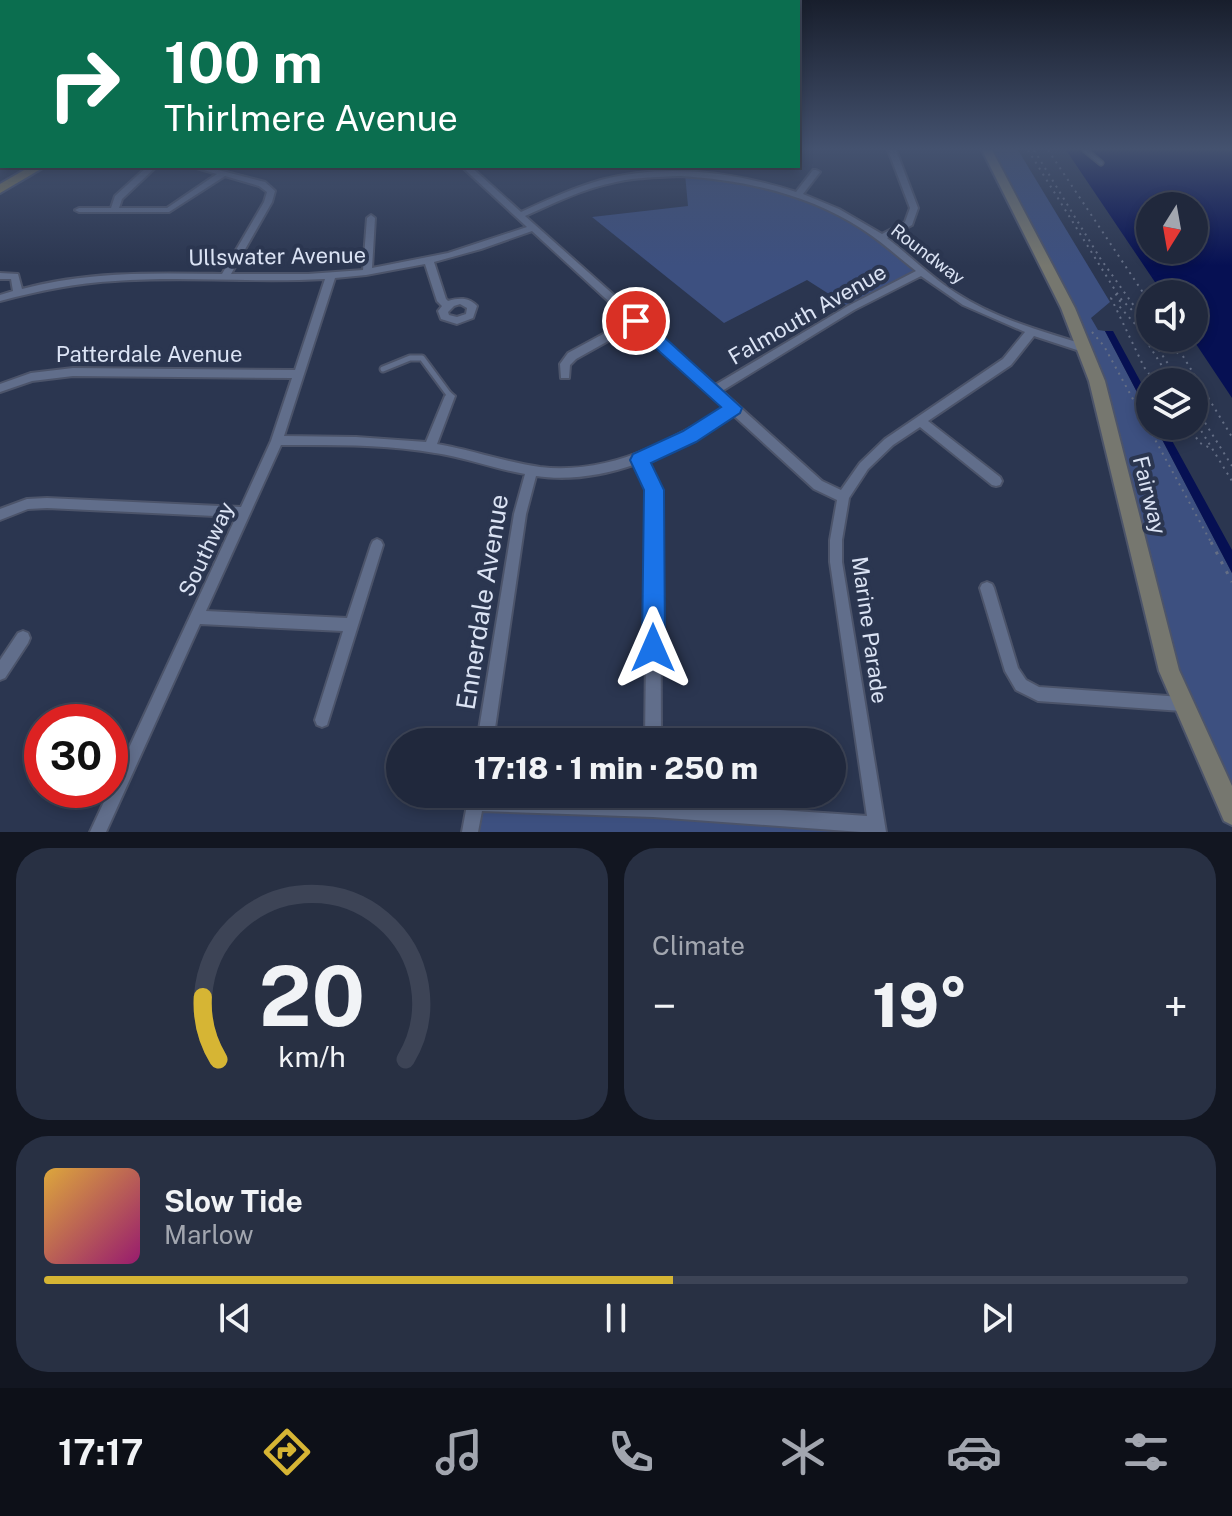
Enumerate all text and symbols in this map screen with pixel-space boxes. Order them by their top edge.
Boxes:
text: 100 m [164,30,323,96]
icon: right [32,32,136,136]
text: Thirlmere Avenue [164,97,458,139]
north arrow [1136,192,1208,264]
map controls [1136,192,1208,440]
street label: Roundway [887,219,969,289]
street label: Ullswater Avenue [188,241,366,271]
street label: Falmouth Avenue [723,258,891,370]
button: sound [1136,280,1208,352]
pin [602,287,670,355]
icon: arrive [614,299,658,343]
street label: Patterdale Avenue [56,341,242,367]
button: layers [1136,368,1208,440]
street label: Fairway [1128,453,1172,537]
street label: Ennerdale Avenue [450,492,514,712]
street label: Southway [173,497,239,600]
street label: Marine Parade [847,555,893,705]
position arrow [611,606,695,690]
speed limit sign: 30 [24,704,128,808]
text: 17:18 · 1 min · 250 m [474,750,758,786]
text: Climate [652,930,745,961]
text: 20 [259,947,365,1045]
text: 19° [872,970,968,1041]
text: − [652,980,676,1032]
text: + [1164,980,1188,1032]
text: km/h [278,1040,346,1073]
text: Slow Tide [164,1183,303,1219]
text: Marlow [164,1219,254,1250]
icon: previous [213,1296,257,1340]
icon: pause [594,1296,638,1340]
icon: next [975,1296,1019,1340]
icon: directions [259,1424,315,1480]
icon: music [431,1424,487,1480]
icon: phone [603,1424,659,1480]
icon: climate [775,1424,831,1480]
icon: car [946,1424,1002,1480]
icon: filters [1118,1424,1174,1480]
text: 17:17 [58,1431,143,1473]

